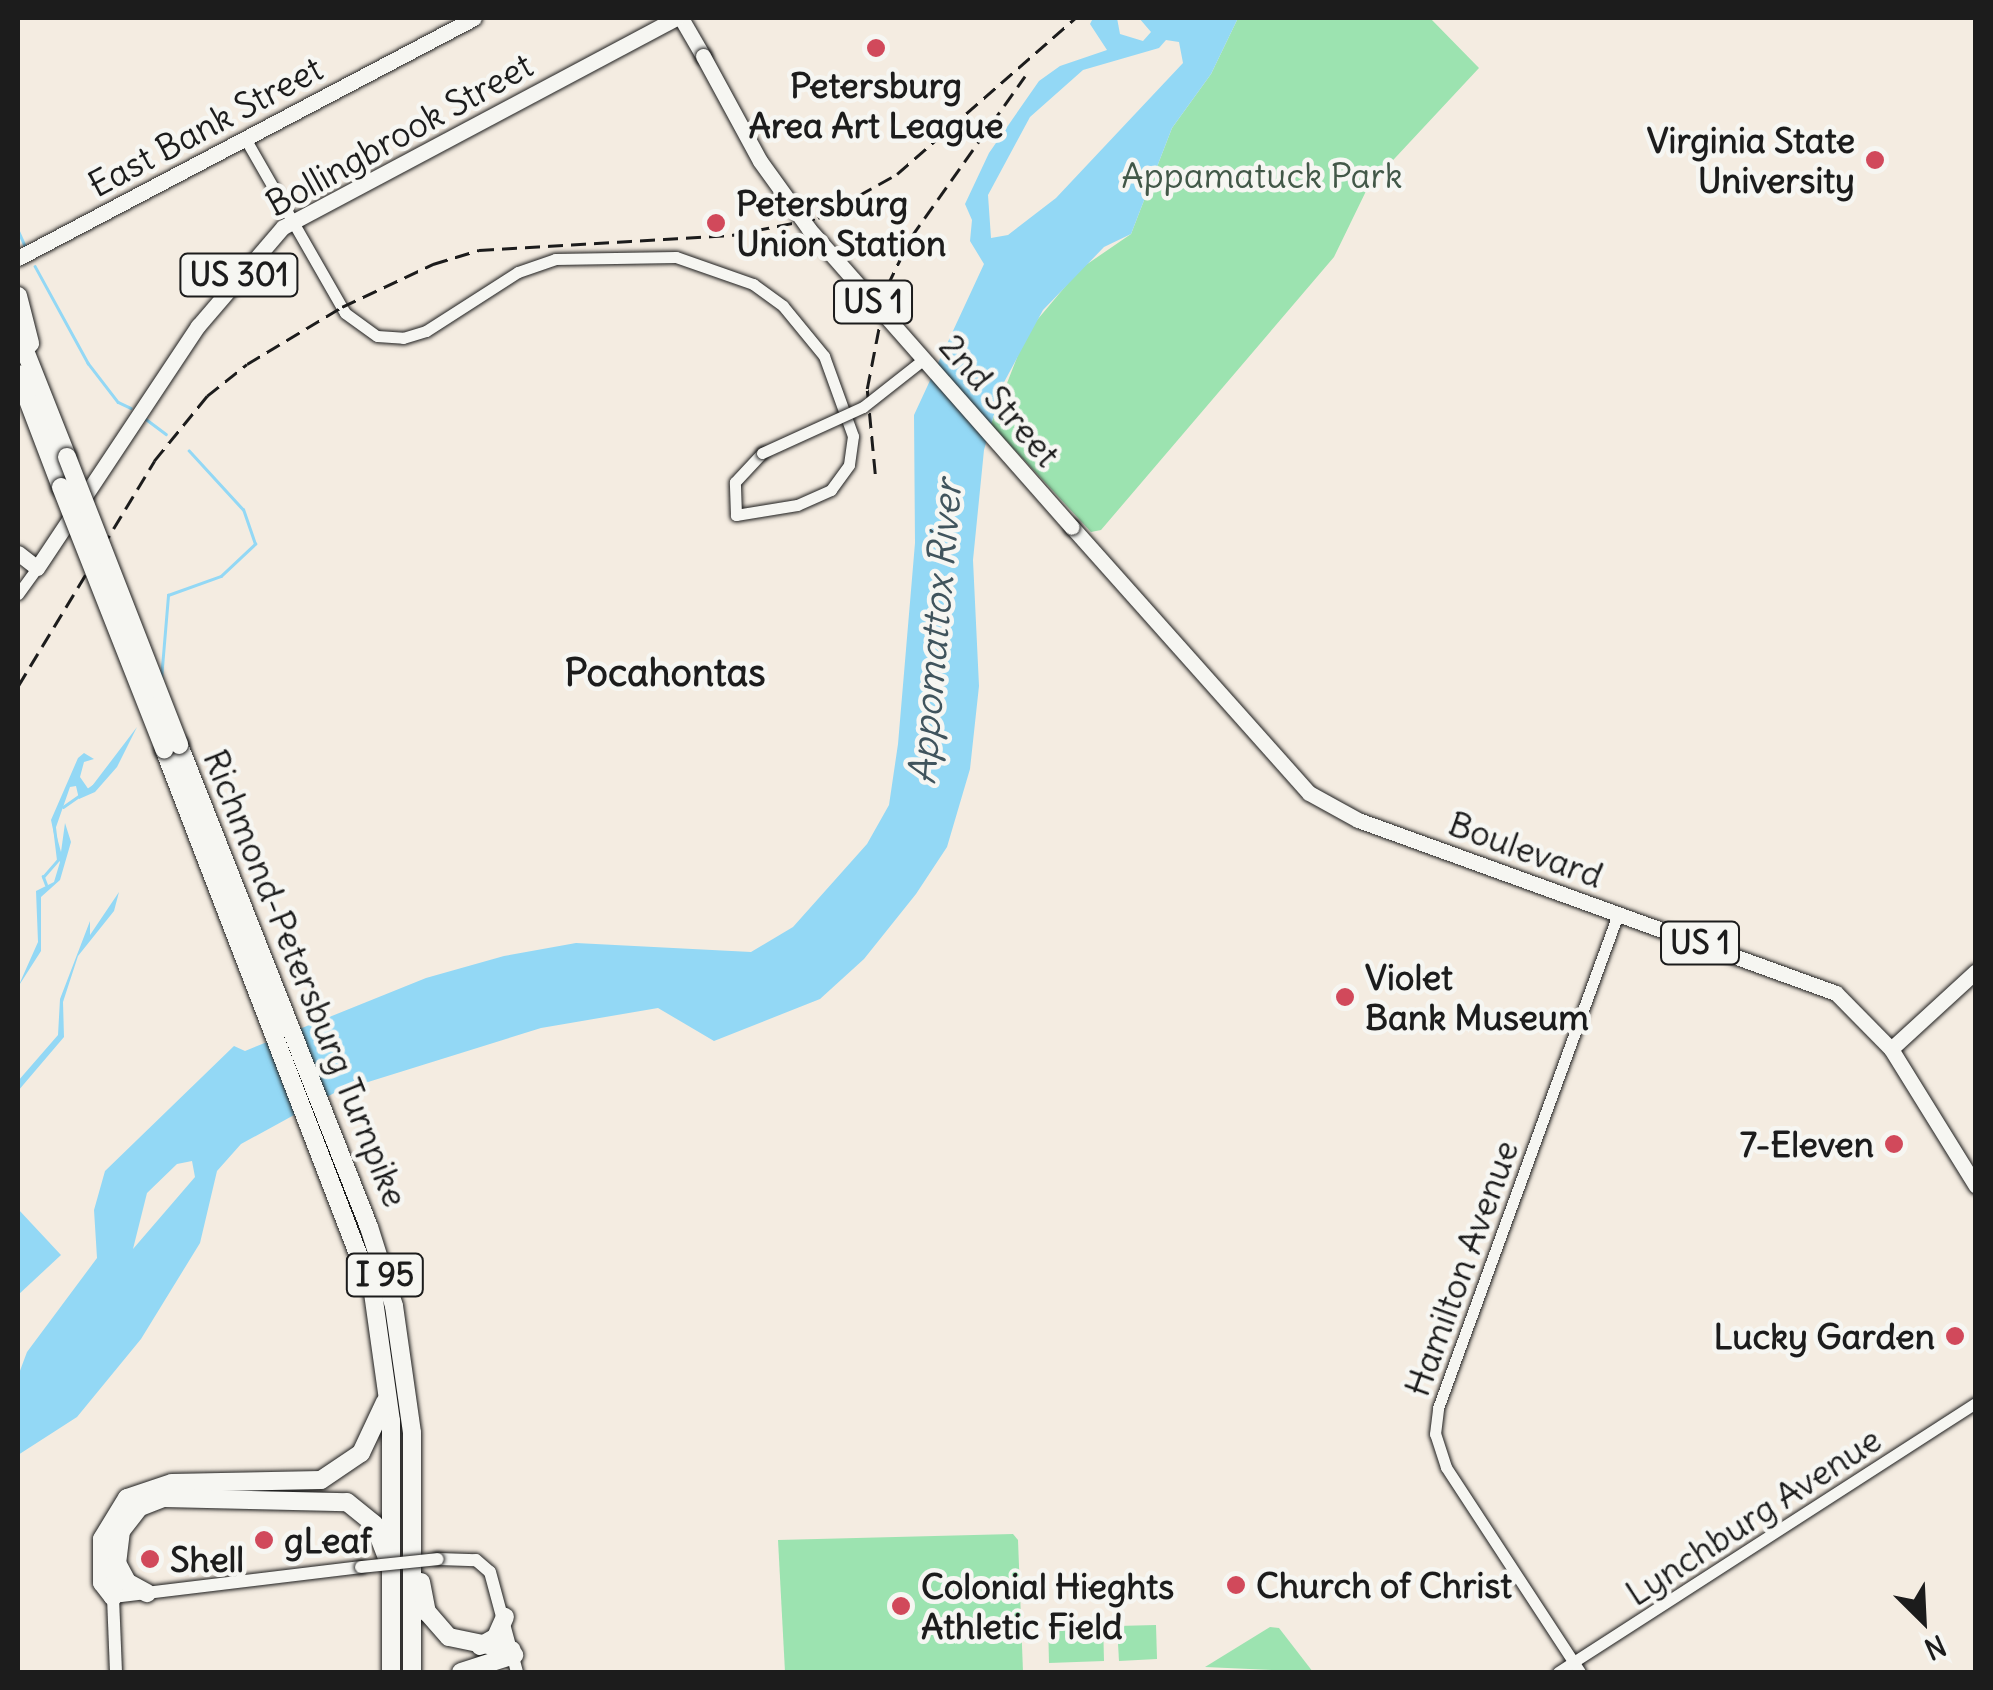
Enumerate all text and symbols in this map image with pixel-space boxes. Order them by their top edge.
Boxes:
marker: Petersburg Area Art League [865,37,887,59]
street label: Bollingbrook Street [258,43,540,225]
street label: East Bank Street [81,47,329,205]
place label: Petersburg Area Art League [748,64,1004,146]
place label: Virginia State University [1647,119,1855,201]
marker: Virginia State University [1864,149,1886,171]
park label: Appamatuck Park [1121,154,1403,196]
place label: Petersburg Union Station [736,182,946,264]
marker: Petersburg Union Station [705,212,727,234]
road number: US 301 [179,248,299,302]
road number: US 1 [833,275,913,329]
street label: 2nd Street [931,325,1069,475]
water label: Appomattox River [899,478,971,786]
district label: Pocahontas [565,650,765,696]
street label: Richmond-Petersburg Turnpike [195,743,417,1213]
street label: Boulevard [1443,802,1609,896]
road number: US 1 [1660,916,1740,970]
place label: Violet Bank Museum [1365,956,1589,1038]
marker: Violet Bank Museum [1334,986,1356,1008]
place label: 7-Eleven [1740,1123,1874,1165]
marker: 7-Eleven [1883,1133,1905,1155]
street label: Hamilton Avenue [1395,1134,1527,1402]
road number: I 95 [345,1248,425,1302]
place label: Lucky Garden [1714,1315,1935,1357]
marker: Lucky Garden [1944,1325,1966,1347]
street label: Lynchburg Avenue [1618,1418,1888,1614]
place label: gLeaf [284,1519,372,1561]
marker: gLeaf [253,1529,275,1551]
place label: Shell [170,1538,244,1580]
marker: Shell [139,1548,161,1570]
place label: Church of Christ [1256,1564,1512,1606]
place label: Colonial Hieghts Athletic Field [921,1565,1174,1647]
north arrow [1873,1570,1973,1670]
marker: Church of Christ [1225,1574,1247,1596]
marker: Colonial Hieghts Athletic Field [890,1595,912,1617]
text: N [1919,1627,1951,1668]

